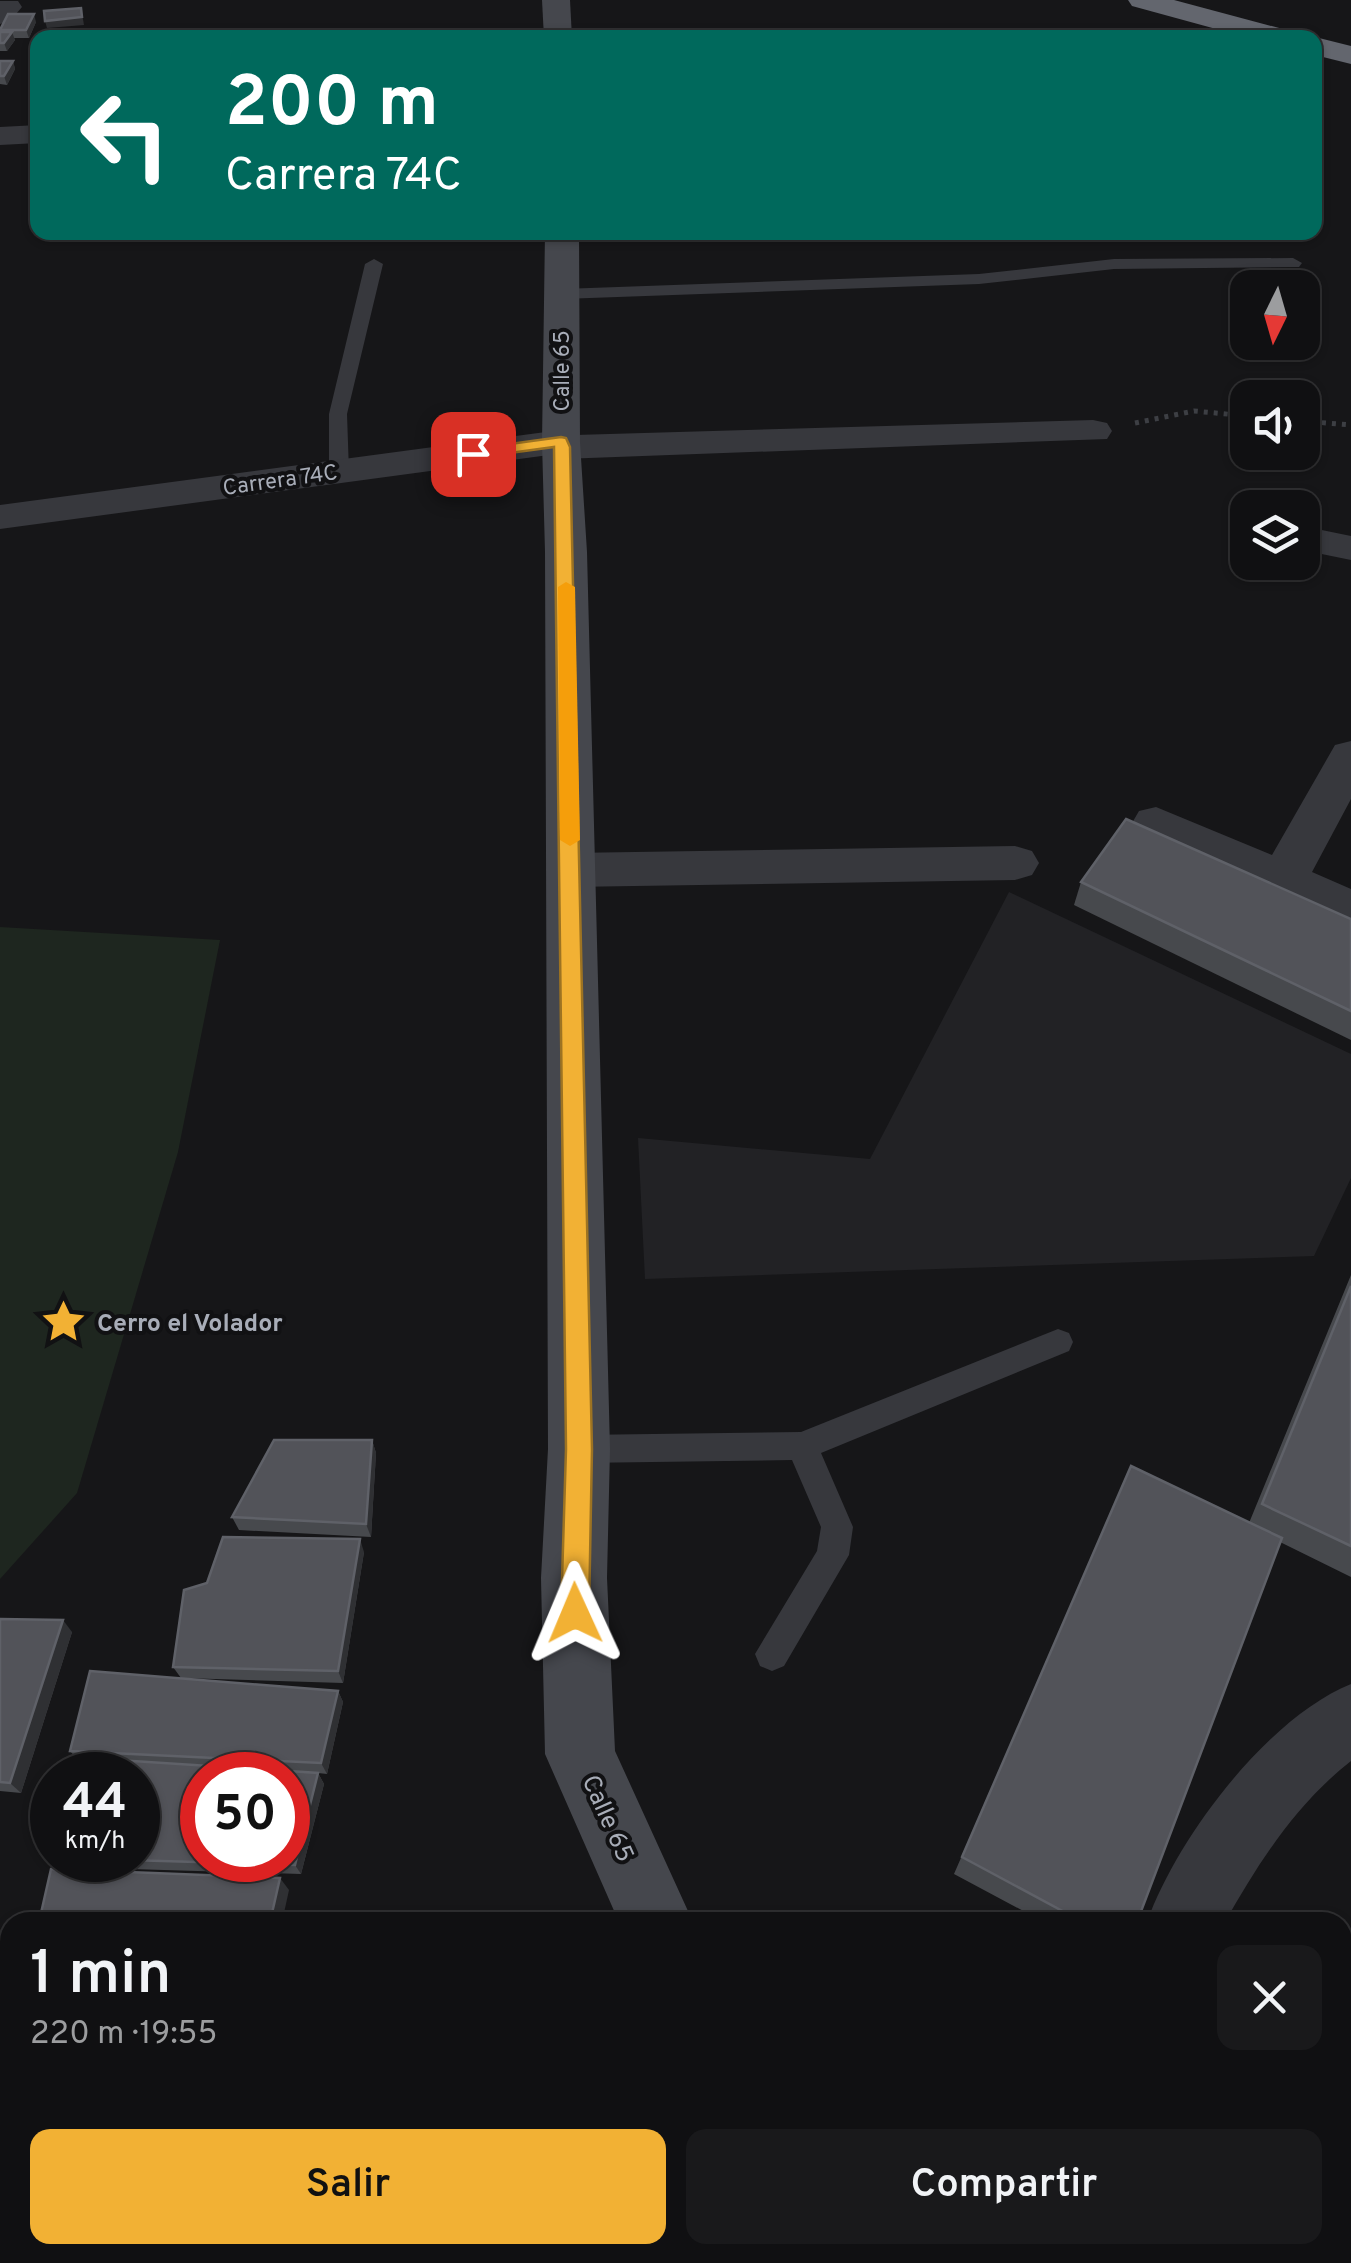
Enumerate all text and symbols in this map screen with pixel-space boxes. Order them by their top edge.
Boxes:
text: 200 m [225,62,439,151]
icon: left [60,70,190,200]
text: Carrera 74C [225,149,462,206]
north arrow [1230,270,1320,360]
map controls [1230,270,1320,580]
street label: Calle 65 [550,330,577,412]
button: sound [1230,380,1320,470]
pin [431,412,516,497]
icon: arrive [446,427,501,482]
street label: Carrera 74C [221,460,340,503]
button: layers [1230,490,1320,580]
place icon: Cerro el Volador [40,1298,88,1346]
place label: Cerro el Volador [97,1309,283,1341]
position arrow [523,1561,627,1665]
speed limit sign: 50 [180,1752,310,1882]
street label: Calle 65 [573,1771,640,1868]
text: 44 [63,1773,127,1836]
text: km/h [65,1826,125,1858]
text: 1 min [30,1939,171,2015]
button: close [1217,1945,1322,2050]
text: 220 m · 19:55 [30,2015,217,2055]
button: Salir [30,2129,666,2244]
button: Compartir [686,2129,1322,2244]

